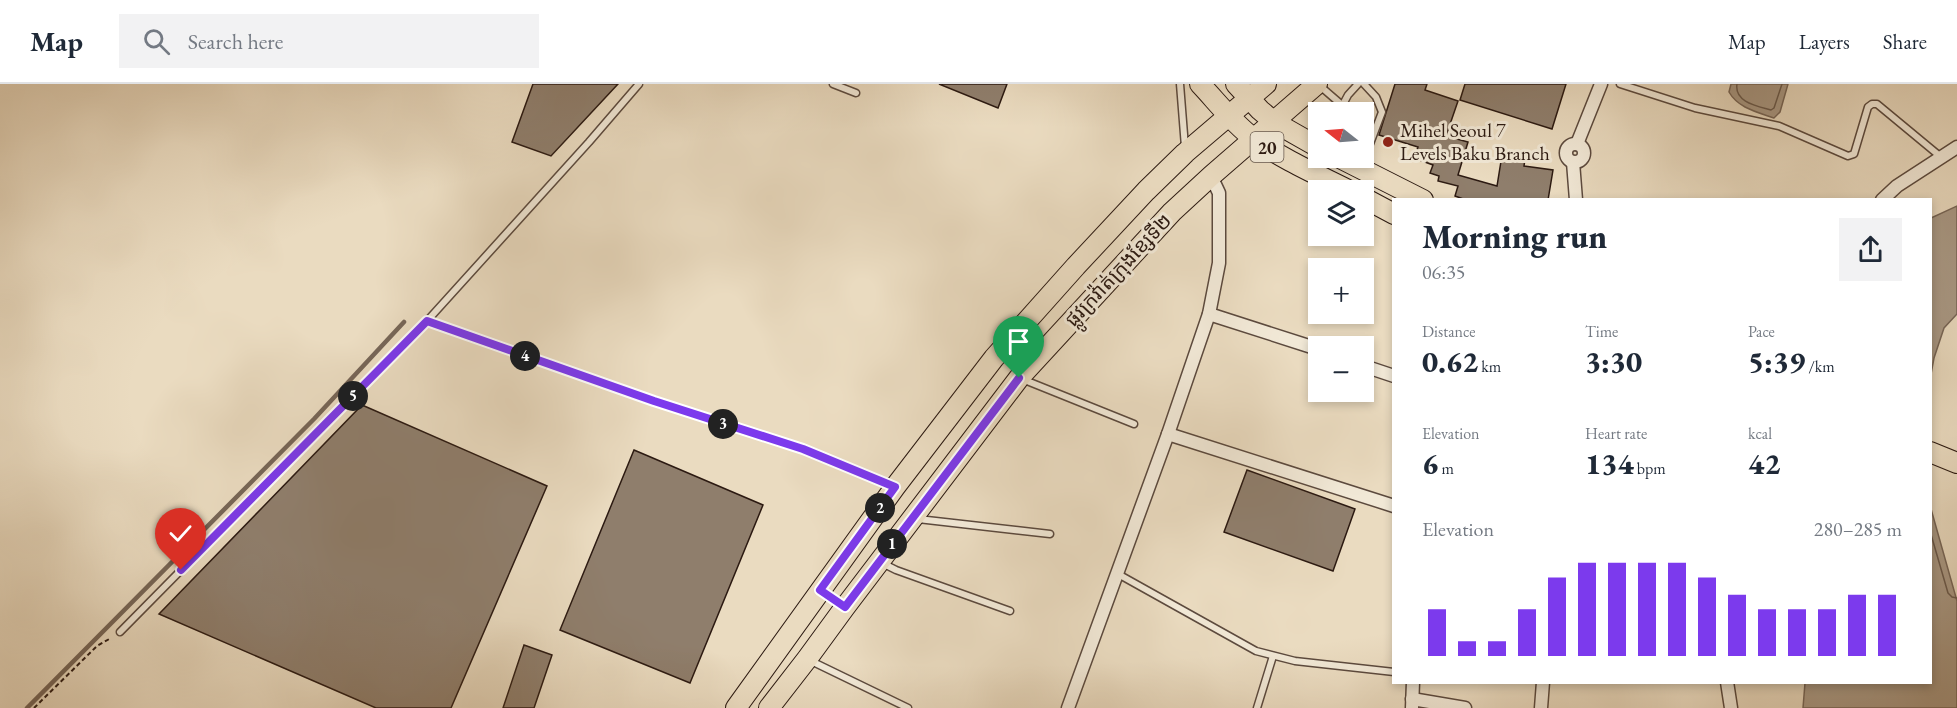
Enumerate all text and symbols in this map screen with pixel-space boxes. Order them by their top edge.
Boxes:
search box [119,14,539,68]
text: Map [30,23,83,59]
icon: search [140,25,173,58]
text: Search here [188,27,283,56]
text: Map [1728,28,1766,55]
text: Layers [1799,28,1850,55]
text: Share [1883,28,1927,55]
north arrow [1308,102,1374,168]
map controls [1308,102,1374,402]
place label: Mihel Seoul 7 Levels Baku Branch [1400,117,1550,166]
road number: 20 [1250,132,1284,162]
marker: Mihel Seoul 7 Levels Baku Branch [1381,135,1395,149]
button: layers [1308,180,1374,246]
street label: ផ្លូវក្រវ៉ាត់ក្រុងខ្សែទី២ [1059,208,1181,336]
text: Morning run [1422,215,1607,258]
button: share [1839,218,1902,281]
button: + [1308,258,1374,324]
text: 06:35 [1422,259,1465,285]
pin [993,316,1044,378]
text: Distance [1422,321,1475,342]
text: Time [1585,321,1618,342]
text: Pace [1748,321,1775,342]
icon: arrive [1002,325,1035,358]
button: − [1308,336,1374,402]
pin: 4 [510,341,540,371]
text: 0.62 [1422,342,1478,381]
text: 3:30 [1585,342,1642,381]
text: 5:39 [1748,342,1805,381]
text: 4 [521,345,529,366]
text: km [1478,356,1501,377]
text: /km [1805,356,1835,377]
pin: 5 [338,381,368,411]
text: 5 [349,385,357,406]
pin: 3 [708,409,738,439]
text: 3 [719,413,727,434]
text: Elevation [1422,423,1480,444]
text: Heart rate [1585,423,1647,444]
text: kcal [1748,423,1772,444]
text: 6 [1422,444,1438,483]
text: 134 [1585,444,1634,483]
text: 42 [1748,444,1780,483]
text: m [1438,458,1454,479]
text: bpm [1634,458,1666,479]
pin: 2 [865,493,895,523]
text: 2 [876,497,884,518]
pin [155,508,206,570]
text: Elevation [1422,516,1494,542]
text: 280–285 m [1814,516,1902,542]
icon: check [164,517,197,550]
pin: 1 [877,529,907,559]
text: 1 [888,533,896,554]

